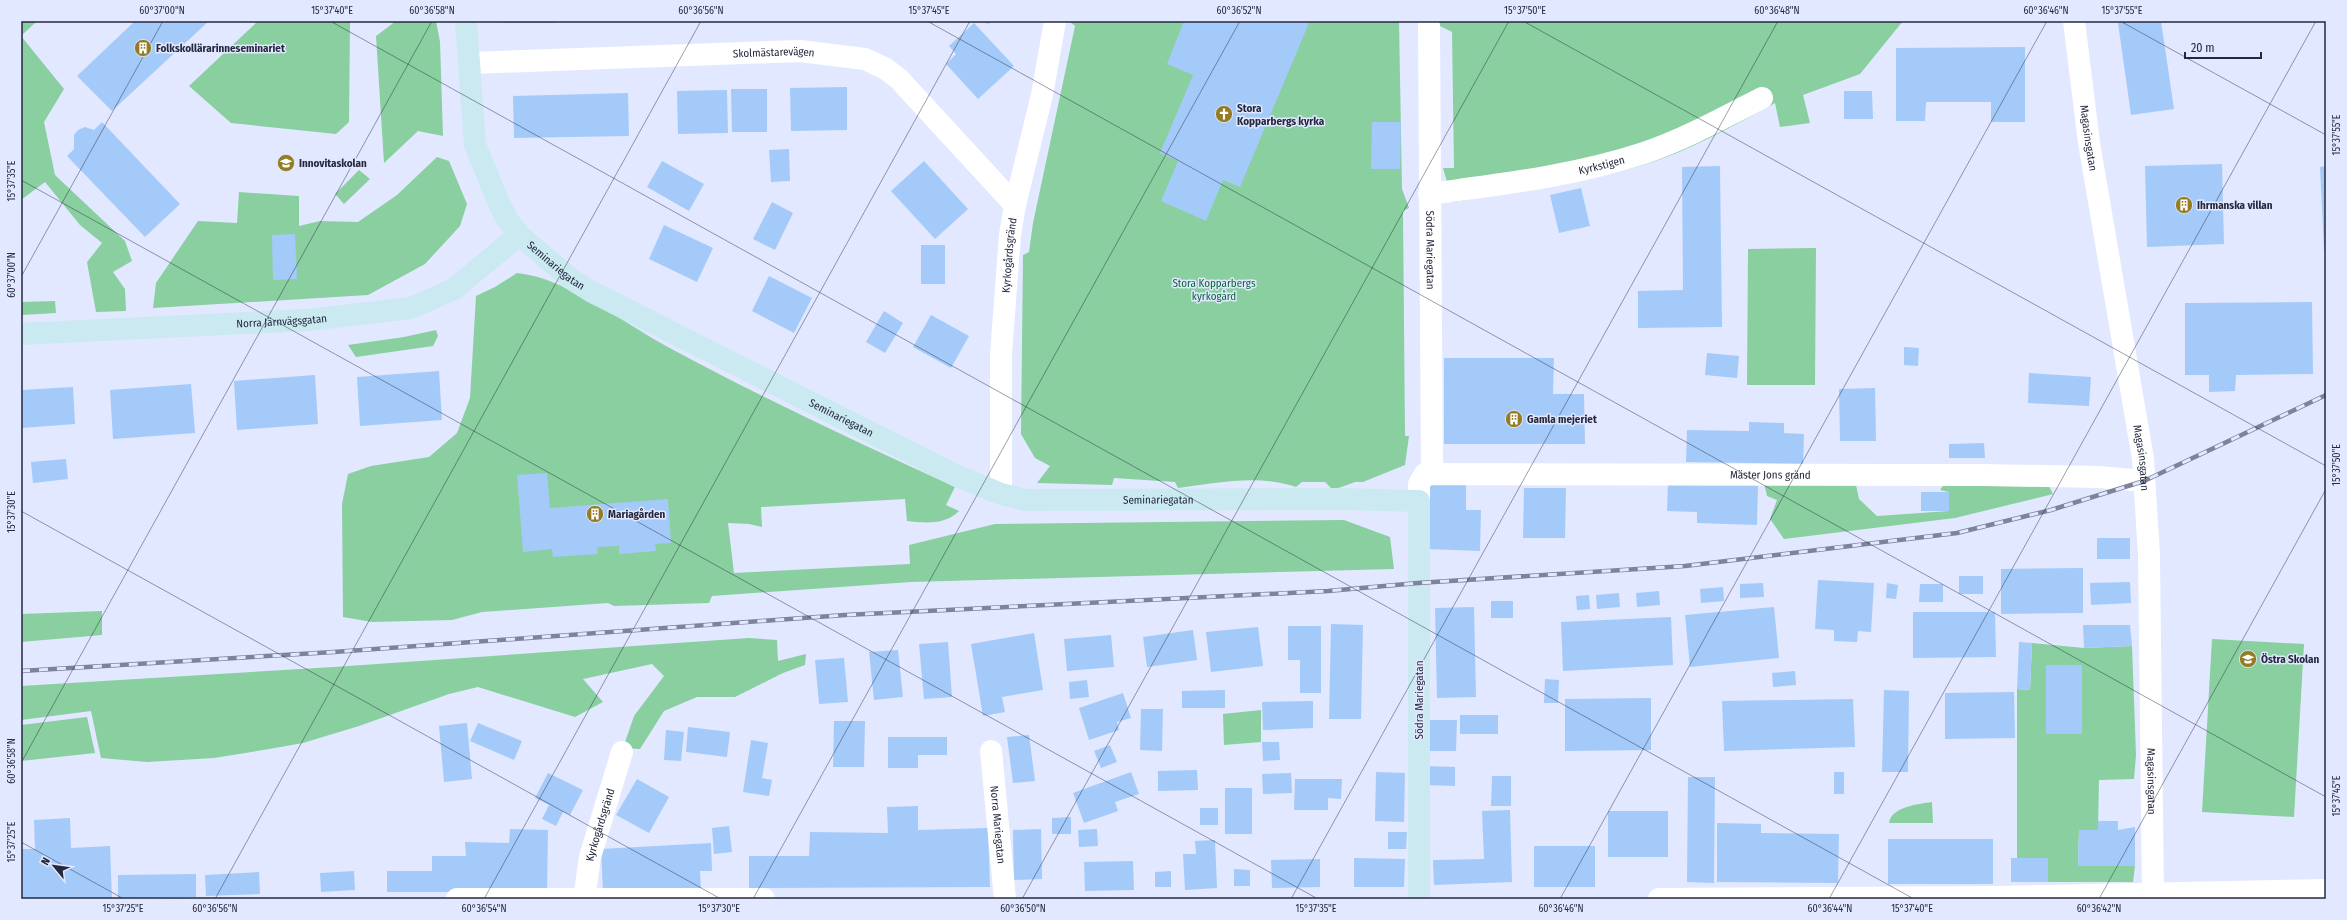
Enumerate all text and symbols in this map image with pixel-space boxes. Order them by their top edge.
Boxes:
text: 60°37'00"N [139,5,185,17]
text: 15°37'40"E [311,5,353,17]
text: 60°36'58"N [409,5,455,17]
text: 60°36'56"N [678,5,724,17]
text: 15°37'45"E [909,5,950,17]
text: 60°36'52"N [1217,5,1261,17]
text: 15°37'50"E [1504,5,1546,17]
text: 60°36'48"N [1754,5,1800,17]
text: 60°36'46"N [2023,5,2069,17]
text: 15°37'55"E [2102,5,2143,17]
scale bar [2185,34,2261,60]
building icon: Folkskollärarinneseminariet [133,38,153,58]
text: 20 m [2191,41,2215,55]
place label: Folkskollärarinneseminariet [156,42,285,55]
street label: Skolmästarevägen [733,44,815,60]
place label: Stora Kopparbergs kyrka [1237,102,1325,128]
church icon: Stora Kopparbergs kyrka [1214,104,1234,124]
street label: Magasinsgatan [2078,104,2100,172]
text: 15°37'55"E [2331,114,2343,156]
school or university icon: Innovitaskolan [276,153,296,173]
street label: Kyrkstigen [1577,153,1626,177]
place label: Innovitaskolan [299,157,367,170]
text: 15°37'35"E [6,160,18,201]
building icon: Ihrmanska villan [2174,195,2194,215]
place label: Ihrmanska villan [2197,199,2273,212]
street label: Södra Mariegatan [1424,210,1437,290]
street label: Kyrkogårdsgränd [999,217,1019,293]
street label: Seminariegatan [525,238,587,293]
text: 60°37'00"N [6,252,18,298]
park label: Stora Kopparbergs kyrkogård [1172,277,1256,303]
street label: Norra Järnvägsgatan [236,311,328,330]
street label: Seminariegatan [807,396,876,439]
building icon: Gamla mejeriet [1504,409,1524,429]
place label: Gamla mejeriet [1527,413,1597,426]
street label: Magasinsgatan [2131,424,2151,491]
text: 15°37'50"E [2331,444,2343,486]
street label: Mäster Jons gränd [1730,468,1811,481]
text: 15°37'30"E [6,491,18,533]
street label: Seminariegatan [1123,493,1193,506]
building icon: Mariagården [585,504,605,524]
place label: Mariagården [608,508,666,521]
school or university icon: Östra Skolan [2238,649,2258,669]
place label: Östra Skolan [2261,653,2320,666]
street label: Södra Mariegatan [1413,661,1426,739]
text: 60°36'58"N [6,738,18,784]
street label: Magasinsgatan [2145,748,2159,815]
text: 15°37'45"E [2331,775,2343,816]
street label: Norra Mariegatan [988,785,1008,864]
street label: Kyrkogårdsgränd [583,787,617,862]
text: 15°37'25"E [6,821,18,862]
north arrow [34,846,74,886]
text: N [38,855,53,867]
text: 15°37'25"E [103,903,144,915]
text: 60°36'56"N [192,903,238,915]
text: 60°36'54"N [462,903,506,915]
text: 15°37'30"E [698,903,740,915]
text: 60°36'50"N [1000,903,1046,915]
text: 15°37'35"E [1296,903,1337,915]
text: 60°36'46"N [1538,903,1584,915]
text: 60°36'44"N [1808,903,1852,915]
text: 15°37'40"E [1891,903,1933,915]
text: 60°36'42"N [2077,903,2121,915]

